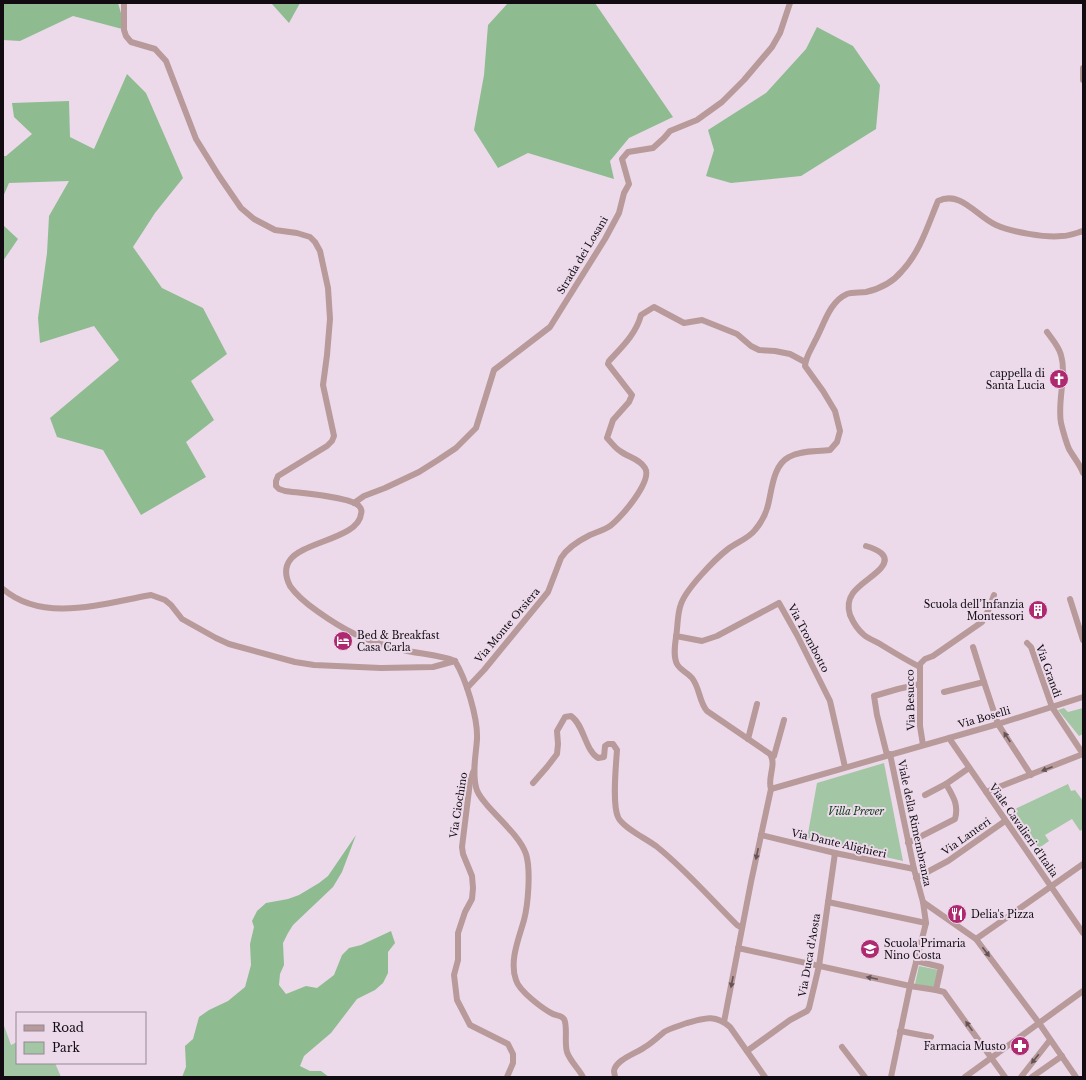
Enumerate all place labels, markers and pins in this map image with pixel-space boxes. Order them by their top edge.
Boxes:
place label: cappella di Santa Lucia [986,367,1046,392]
church icon: cappella di Santa Lucia [1048,368,1070,390]
place label: Scuola dell’Infanzia Montessori [924,598,1025,623]
building icon: Scuola dell’Infanzia Montessori [1027,599,1049,621]
place label: Bed & Breakfast Casa Carla [357,629,440,654]
hotel icon: Bed & Breakfast Casa Carla [332,630,354,652]
restaurant icon: Delia's Pizza [946,903,968,925]
place label: Delia's Pizza [971,908,1034,921]
place label: Scuola Primaria Nino Costa [884,937,966,962]
school or university icon: Scuola Primaria Nino Costa [859,938,881,960]
pharmacy icon: Farmacia Musto [1009,1035,1031,1057]
place label: Farmacia Musto [924,1040,1006,1053]

